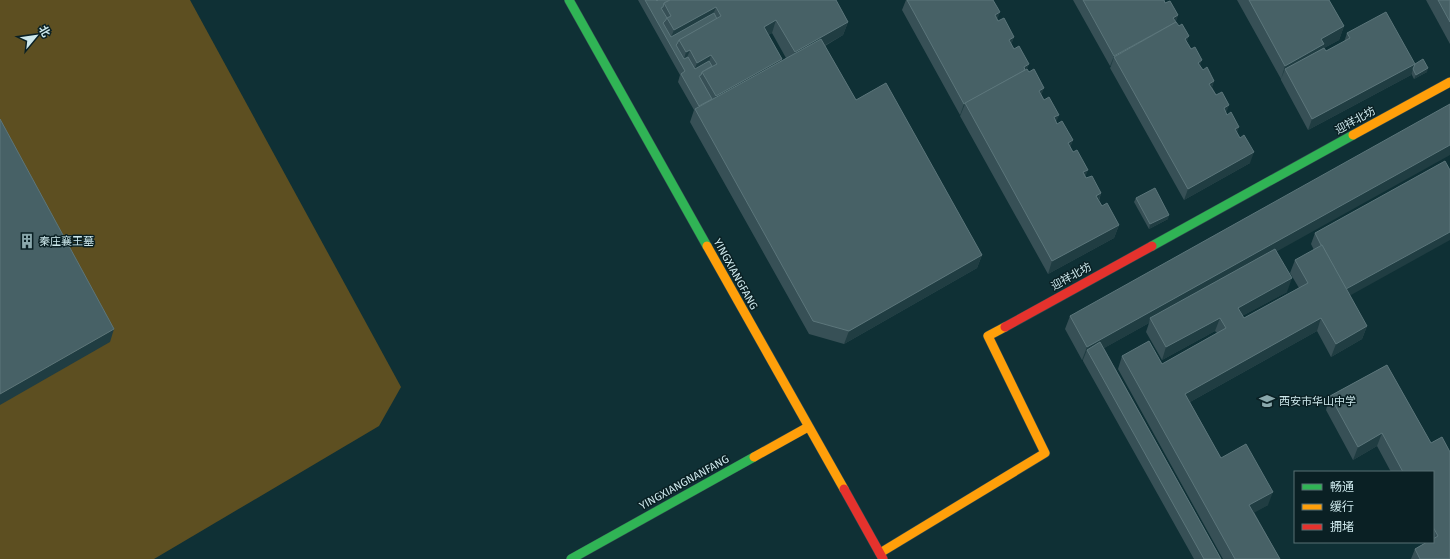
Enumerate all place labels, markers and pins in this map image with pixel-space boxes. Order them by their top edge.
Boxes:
building icon: 秦庄襄王墓 [18,232,36,250]
place label: 秦庄襄王墓 [39,235,94,248]
school or university icon: 西安市华山中学 [1258,392,1276,410]
place label: 西安市华山中学 [1279,395,1356,408]

